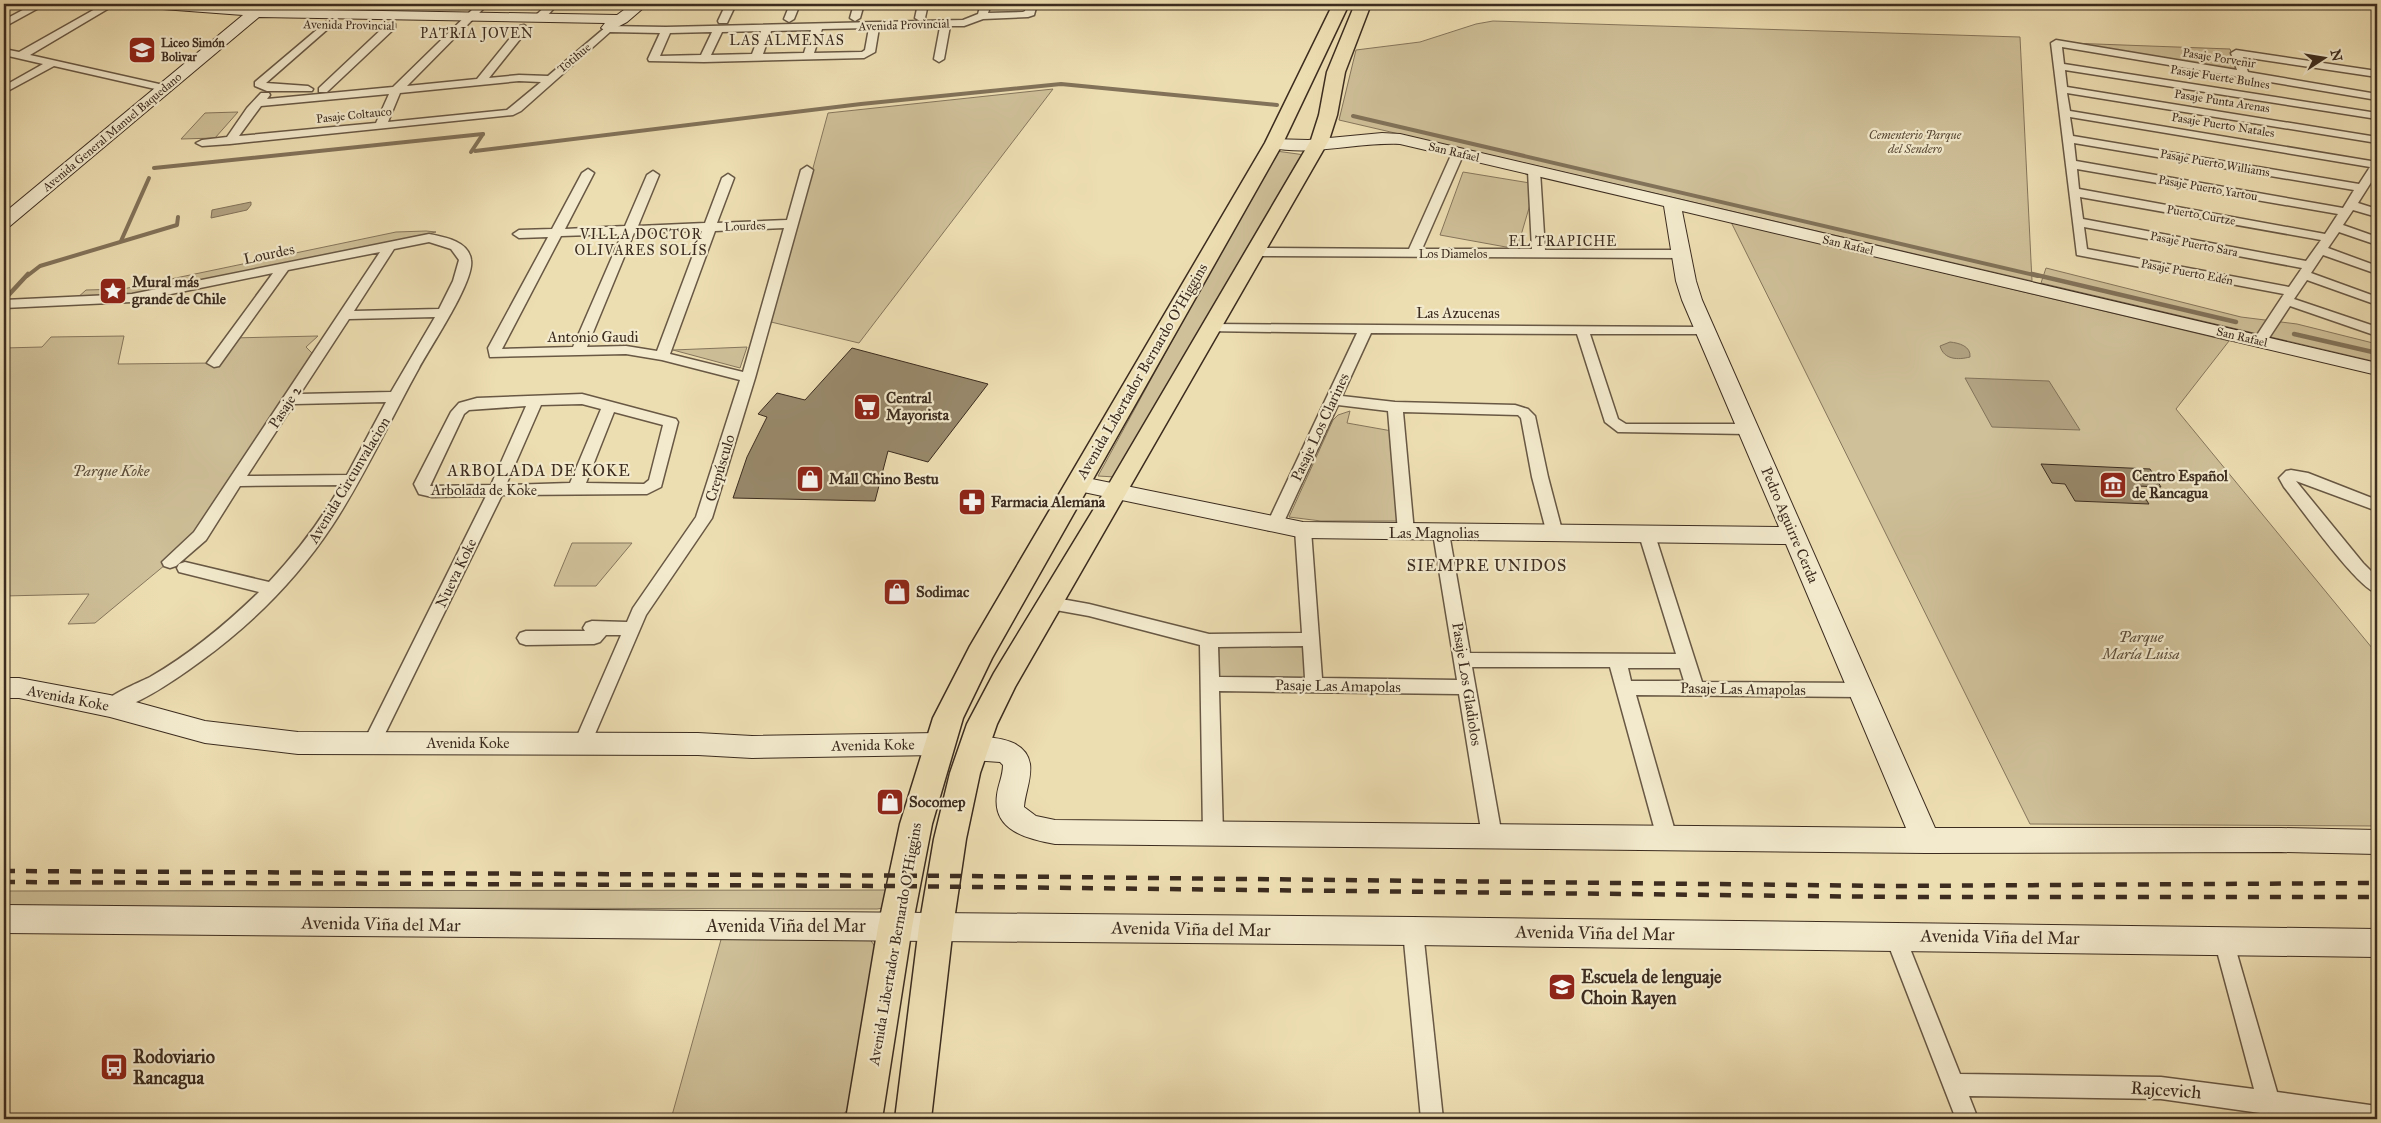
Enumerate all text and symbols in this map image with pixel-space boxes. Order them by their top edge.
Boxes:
street label: Avenida Provincial [857,16,951,34]
street label: Avenida Provincial [302,17,395,33]
district label: PATRIA JOVEN [420,25,534,43]
district label: LAS ALMENAS [729,32,845,49]
north arrow [2298,32,2348,82]
school or university icon: Liceo Simón Bolivar [127,35,157,65]
place label: Liceo Simón Bolivar [161,36,225,64]
street label: Totihue [555,40,593,76]
street label: Pasaje Porvenir [2181,45,2257,71]
text: N [2327,48,2346,63]
street label: Pasaje Fuerte Bulnes [2169,62,2271,92]
street label: Avenida General Manuel Baquedano [39,70,185,196]
street label: Pasaje Punta Arenas [2173,87,2271,115]
street label: Pasaje Coltauco [315,104,393,126]
street label: Pasaje Puerto Natales [2170,110,2276,140]
park label: Cementerio Parque del Sendero [1869,128,1962,156]
street label: San Rafael [1427,139,1482,165]
street label: Pasaje Puerto Williams [2159,146,2271,180]
street label: Pasaje Puerto Yartou [2157,172,2259,204]
street label: Puerto Curtze [2166,202,2236,228]
street label: Lourdes [724,218,766,234]
district label: VILLA DOCTOR OLIVARES SOLÍS [574,226,708,259]
street label: Pasaje Puerto Sara [2149,229,2240,260]
street label: San Rafael [1821,232,1876,258]
district label: EL TRAPICHE [1509,233,1617,250]
street label: Lourdes [242,240,296,268]
street label: Los Diamelos [1419,247,1487,261]
street label: Pasaje Puerto Edén [2140,256,2235,288]
street label: Avenida Libertador Bernardo O'Higgins [1072,260,1211,483]
place label: Mural más grande de Chile [132,273,227,309]
place icon: Mural más grande de Chile [98,276,128,306]
street label: Las Azucenas [1416,304,1500,322]
street label: San Rafael [2215,324,2270,350]
street label: Antonio Gaudi [546,328,639,346]
street label: Pasaje Los Clarines [1287,370,1353,484]
street label: Pasaje 2 [265,382,306,432]
place label: Central Mayorista [886,389,950,425]
supermarket icon: Central Mayorista [852,392,882,422]
street label: Avenida Circunvalacion [304,414,394,547]
street label: Crepúsculo [701,432,739,504]
district label: ARBOLADA DE KOKE [446,461,631,480]
park label: Parque Koke [73,462,150,480]
shop icon: Mall Chino Bestu [795,464,825,494]
street label: Pedro Aguirre Cerda [1757,464,1823,586]
place label: Centro Español de Rancagua [2132,467,2229,503]
place label: Mall Chino Bestu [829,470,939,488]
museum icon: Centro Español de Rancagua [2098,470,2128,500]
street label: Arbolada de Koke [430,481,537,499]
pharmacy icon: Farmacia Alemana [957,487,987,517]
place label: Farmacia Alemana [991,493,1106,511]
street label: Las Magnolias [1389,524,1479,542]
street label: Nueva Koke [432,536,480,610]
district label: SIEMPRE UNIDOS [1407,556,1567,575]
shop icon: Sodimac [882,577,912,607]
place label: Sodimac [916,583,970,601]
street label: Pasaje Los Gladiolos [1448,621,1486,747]
park label: Parque María Luisa [2100,628,2180,663]
street label: Pasaje Las Amapolas [1275,676,1401,696]
street label: Pasaje Las Amapolas [1680,679,1806,699]
street label: Avenida Koke [24,681,111,715]
street label: Avenida Koke [425,734,510,752]
street label: Avenida Koke [830,735,915,755]
shop icon: Socomep [875,787,905,817]
place label: Socomep [909,793,966,812]
street label: Avenida Libertador Bernardo O'Higgins [865,821,925,1068]
street label: Avenida Viña del Mar [300,912,461,936]
street label: Avenida Viña del Mar [705,915,866,937]
street label: Avenida Viña del Mar [1110,917,1271,941]
street label: Avenida Viña del Mar [1514,921,1675,945]
street label: Avenida Viña del Mar [1919,925,2080,949]
place label: Escuela de lenguaje Choin Rayen [1581,966,1722,1010]
school or university icon: Escuela de lenguaje Choin Rayen [1547,972,1577,1002]
place label: Rodoviario Rancagua [133,1046,215,1090]
bus stop icon: Rodoviario Rancagua [99,1052,129,1082]
street label: Rajcevich [2130,1077,2202,1103]

